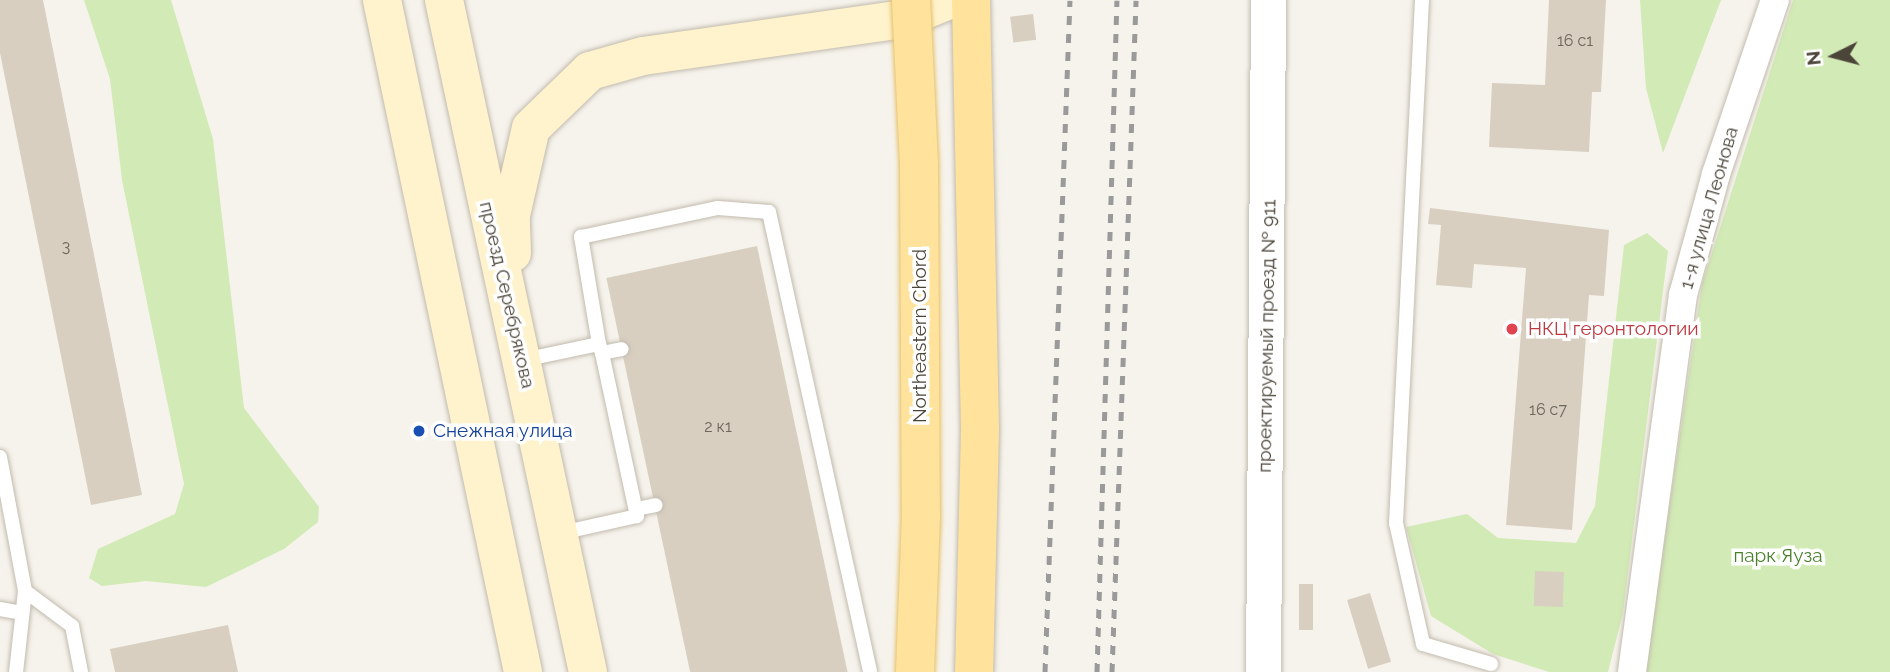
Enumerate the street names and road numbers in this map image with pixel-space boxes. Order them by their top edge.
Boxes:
street label: 1-я улица Леонова [1675,124,1743,292]
street label: проезд Серебрякова [474,199,540,391]
street label: проектируемый проезд № 911 [1253,199,1281,473]
street label: Northeastern Chord [909,249,931,423]

